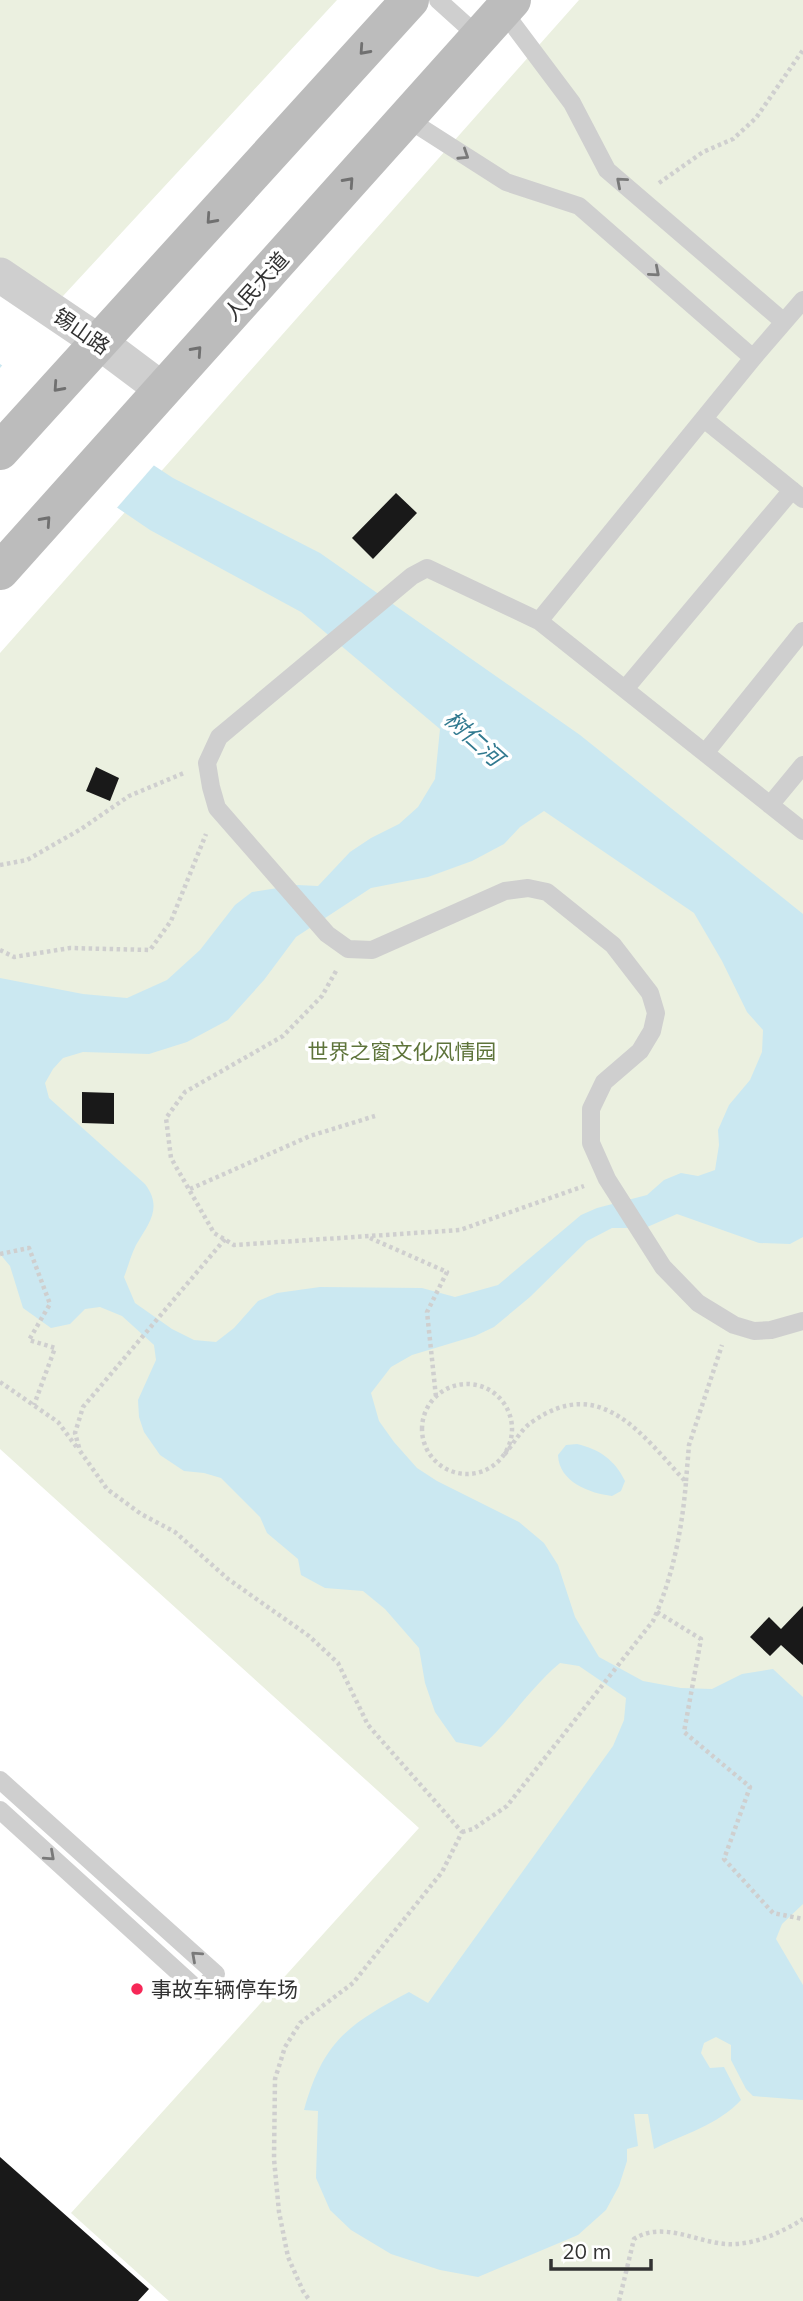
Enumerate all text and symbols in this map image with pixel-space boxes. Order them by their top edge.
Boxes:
one-way arrow [360,42,372,55]
one-way arrow [456,147,469,160]
one-way arrow [341,177,353,190]
one-way arrow [616,178,629,190]
one-way arrow [207,211,219,224]
street label: 人民大道 [218,246,294,326]
one-way arrow [646,264,659,276]
street label: 锡山路 [49,302,115,360]
one-way arrow [189,346,202,359]
one-way arrow [54,379,66,392]
one-way arrow [37,516,50,529]
water label: 树仁河 [439,704,512,775]
park label: 世界之窗文化风情园 [308,1038,497,1064]
one-way arrow [42,1848,55,1860]
one-way arrow [191,1952,204,1964]
place label: 事故车辆停车场 [151,1976,298,2002]
marker: 事故车辆停车场 [129,1981,145,1997]
scale bar [551,2228,651,2272]
text: 20 m [562,2238,611,2264]

